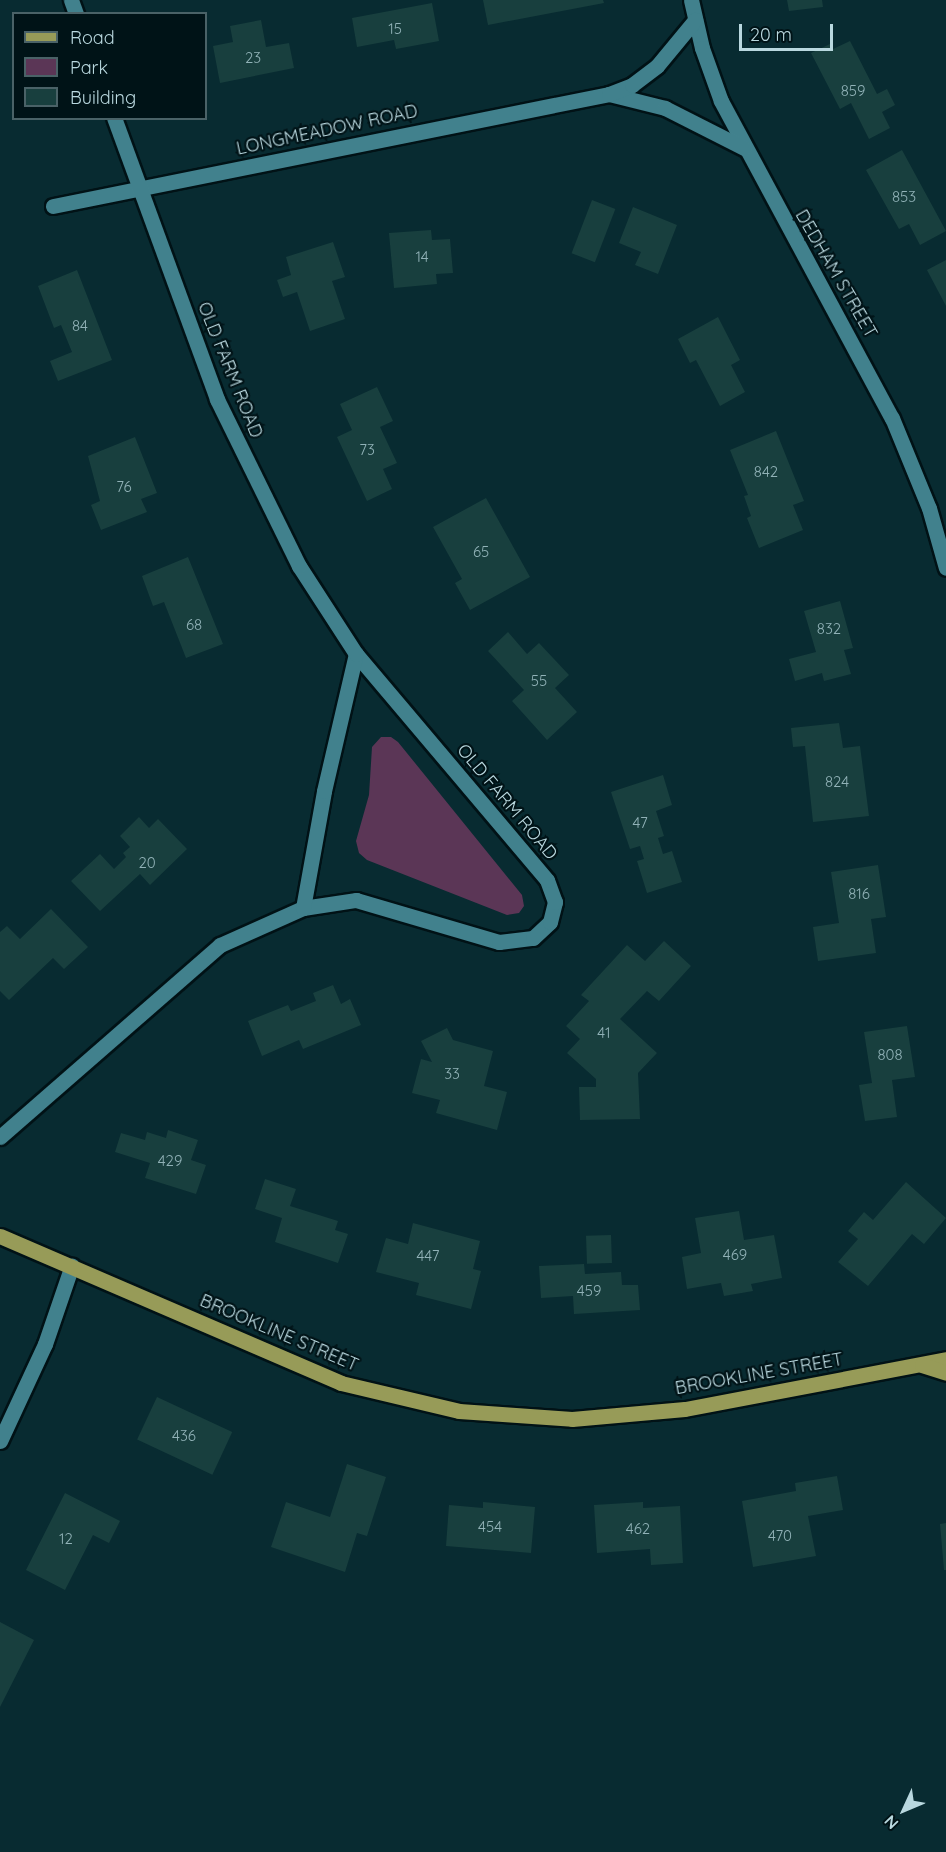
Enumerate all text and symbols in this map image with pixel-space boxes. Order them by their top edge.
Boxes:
legend [12,12,207,120]
scale bar [742,12,836,50]
house number: 15 [388,20,402,38]
text: 20 m [750,23,792,46]
text: Road [70,26,115,49]
house number: 23 [245,49,261,67]
text: Park [70,56,108,79]
house number: 859 [841,82,865,100]
text: Building [70,86,136,109]
street label: LONGMEADOW ROAD [234,100,420,160]
house number: 853 [892,188,916,206]
street label: DEDHAM STREET [790,206,882,342]
house number: 14 [415,248,429,266]
street label: OLD FARM ROAD [193,299,267,441]
house number: 84 [72,317,88,335]
house number: 73 [359,441,375,459]
house number: 842 [754,463,778,481]
house number: 76 [116,478,132,496]
house number: 65 [473,543,489,561]
house number: 68 [186,616,202,634]
house number: 832 [817,620,841,638]
house number: 55 [531,672,547,690]
street label: OLD FARM ROAD [452,740,562,864]
house number: 824 [825,773,849,791]
house number: 47 [632,814,648,832]
house number: 20 [138,854,156,872]
house number: 816 [848,885,870,903]
house number: 41 [597,1024,611,1042]
house number: 808 [877,1046,903,1064]
house number: 33 [444,1065,460,1083]
house number: 429 [158,1152,182,1170]
house number: 469 [723,1246,747,1264]
house number: 447 [416,1247,440,1265]
house number: 459 [577,1282,601,1300]
street label: BROOKLINE STREET [197,1290,361,1376]
street label: BROOKLINE STREET [673,1349,845,1399]
house number: 436 [172,1427,196,1445]
house number: 454 [478,1518,502,1536]
house number: 462 [626,1520,650,1538]
house number: 470 [768,1527,792,1545]
house number: 12 [59,1530,73,1548]
north arrow [874,1780,934,1840]
text: N [880,1811,902,1834]

